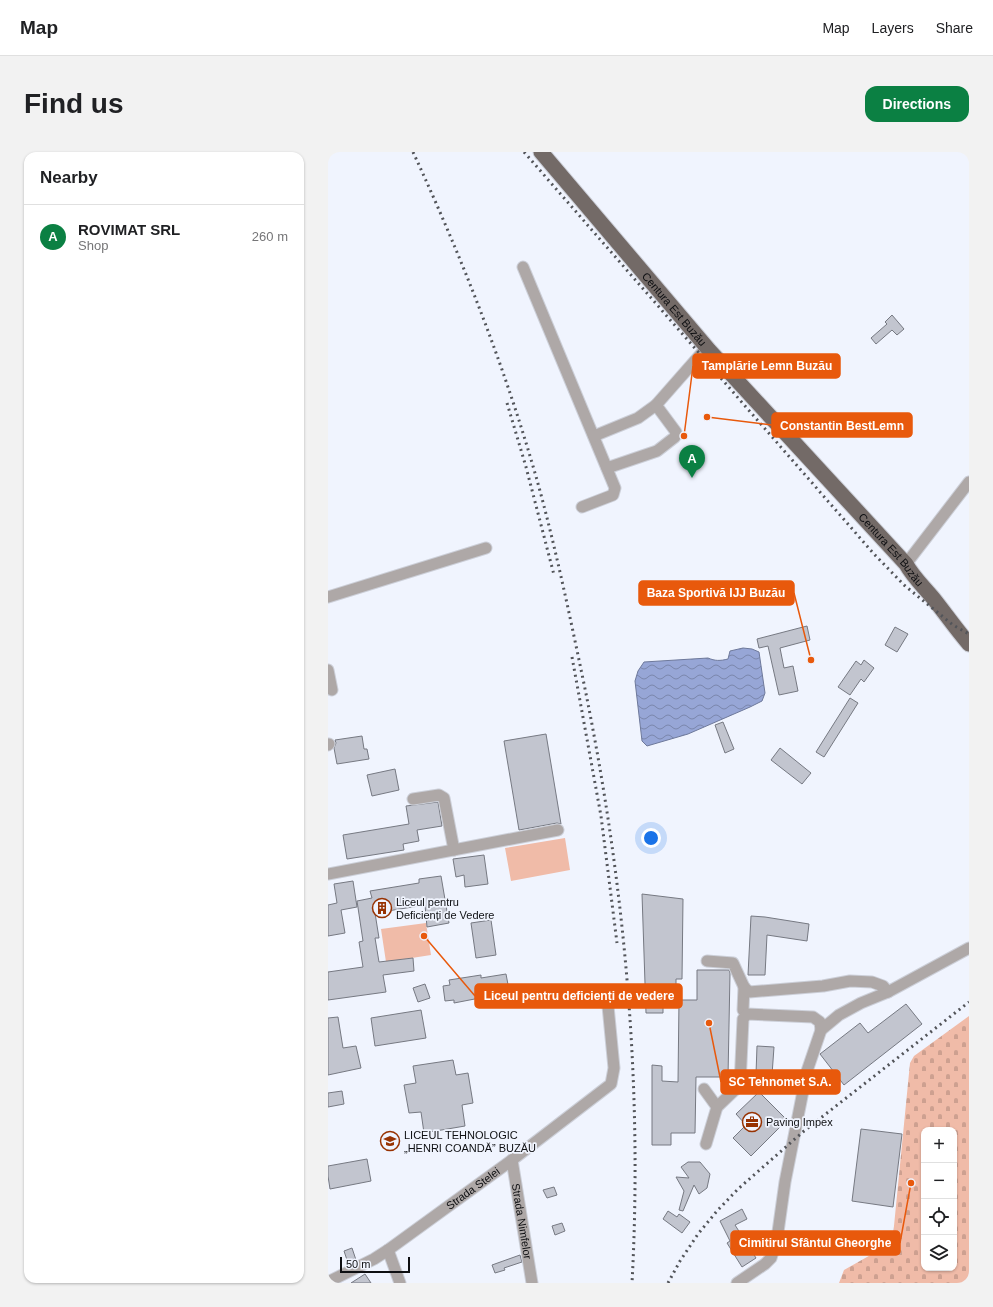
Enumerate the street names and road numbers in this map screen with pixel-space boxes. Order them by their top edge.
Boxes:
street label: Centura Est Buzău [640,270,709,348]
street label: Centura Est Buzău [856,511,926,589]
street label: Strada Stelei [444,1165,502,1212]
street label: Strada Nimfelor [510,1182,534,1260]

